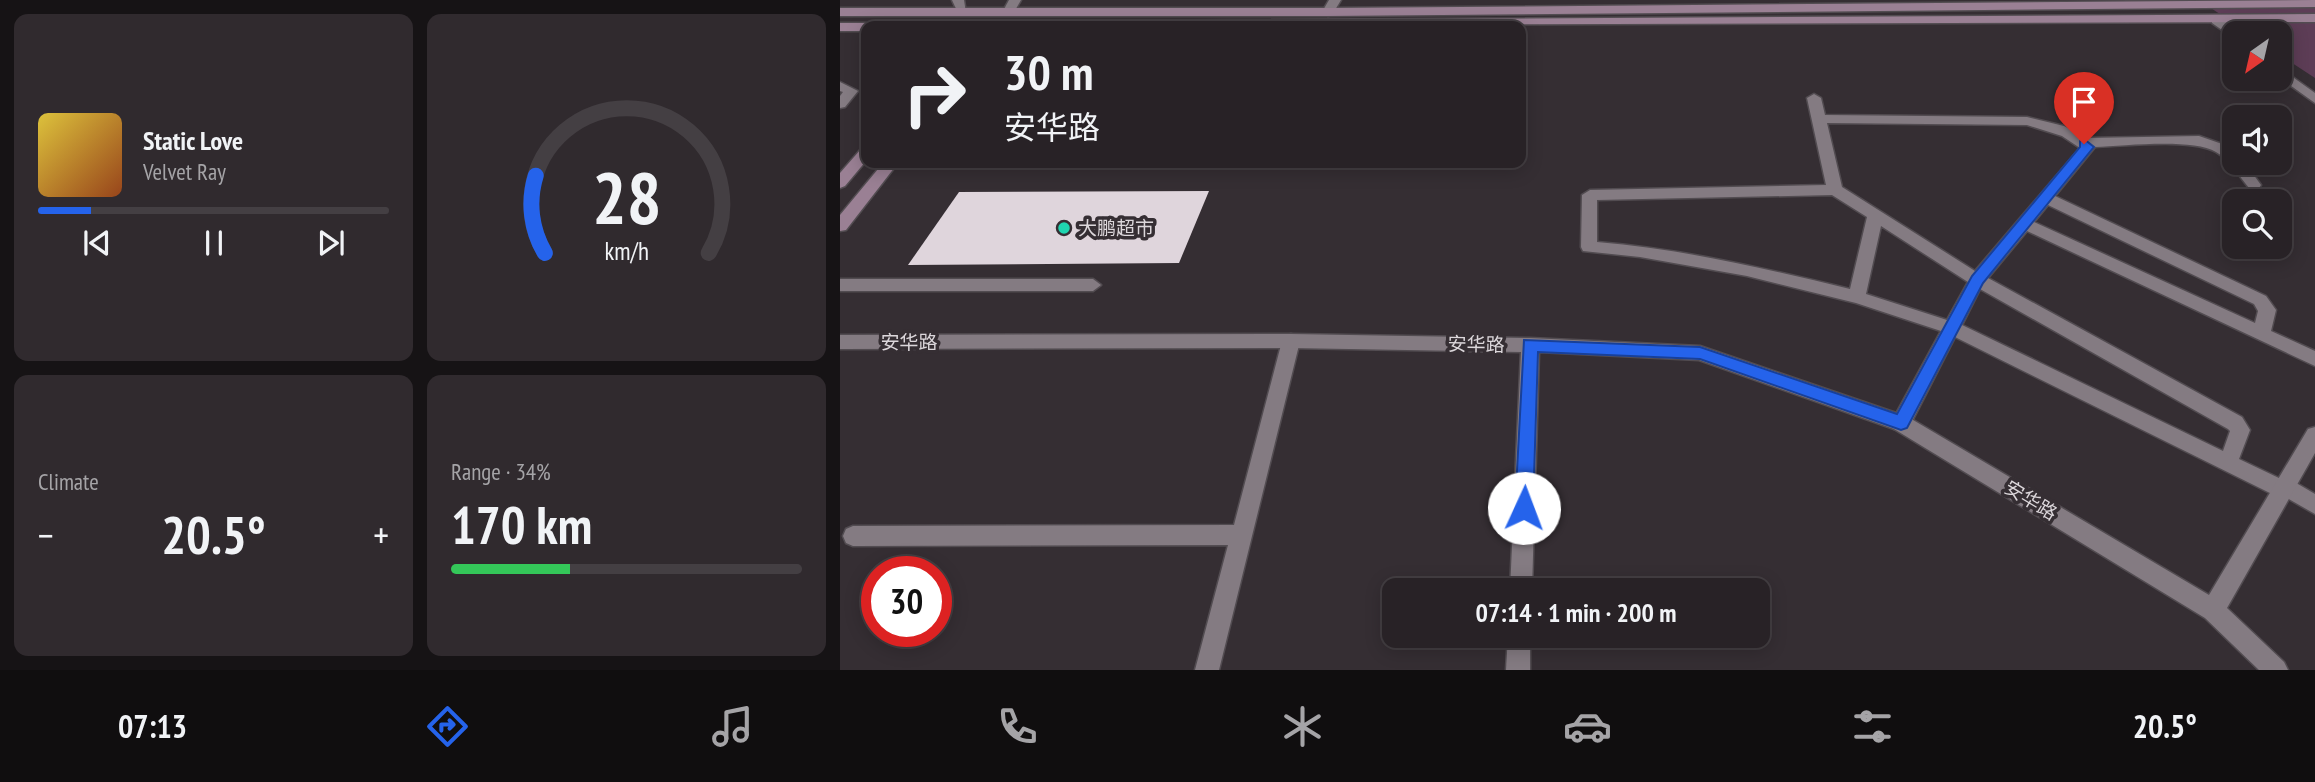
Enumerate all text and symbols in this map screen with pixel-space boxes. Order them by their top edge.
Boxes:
north arrow [2222,21,2292,91]
map controls [2222,21,2292,259]
text: 30 m [1004,40,1093,104]
icon: right [889,49,980,140]
pin [2054,72,2114,144]
icon: arrive [2065,83,2103,121]
button: sound [2222,105,2292,175]
text: 安华路 [1004,106,1100,148]
text: Static Love [143,124,243,157]
text: 28 [592,150,661,244]
text: Velvet Ray [143,157,226,186]
button: search [2222,189,2292,259]
place label: 大鹏超市 [1078,216,1154,240]
marker: 大鹏超市 [1056,220,1072,236]
icon: previous [78,224,116,262]
icon: pause [195,224,233,262]
icon: next [312,224,350,262]
text: km/h [604,235,649,267]
street label: 安华路 [880,330,938,354]
street label: 安华路 [1447,332,1505,356]
text: Range · 34% [451,457,551,486]
text: Climate [38,467,99,496]
position arrow [1487,471,1561,545]
street label: 安华路 [2000,475,2062,525]
text: 170 km [451,491,592,558]
text: 20.5° [161,501,266,568]
text: − [38,510,54,559]
text: + [373,510,389,559]
speed limit sign: 30 [861,556,952,647]
text: 07:14 · 1 min · 200 m [1476,596,1676,629]
icon: directions [423,702,472,751]
icon: music [708,702,757,751]
icon: phone [993,702,1042,751]
icon: climate [1278,702,1327,751]
icon: car [1563,702,1612,751]
icon: filters [1848,702,1897,751]
text: 07:13 [118,705,187,747]
text: 20.5° [2133,705,2197,747]

